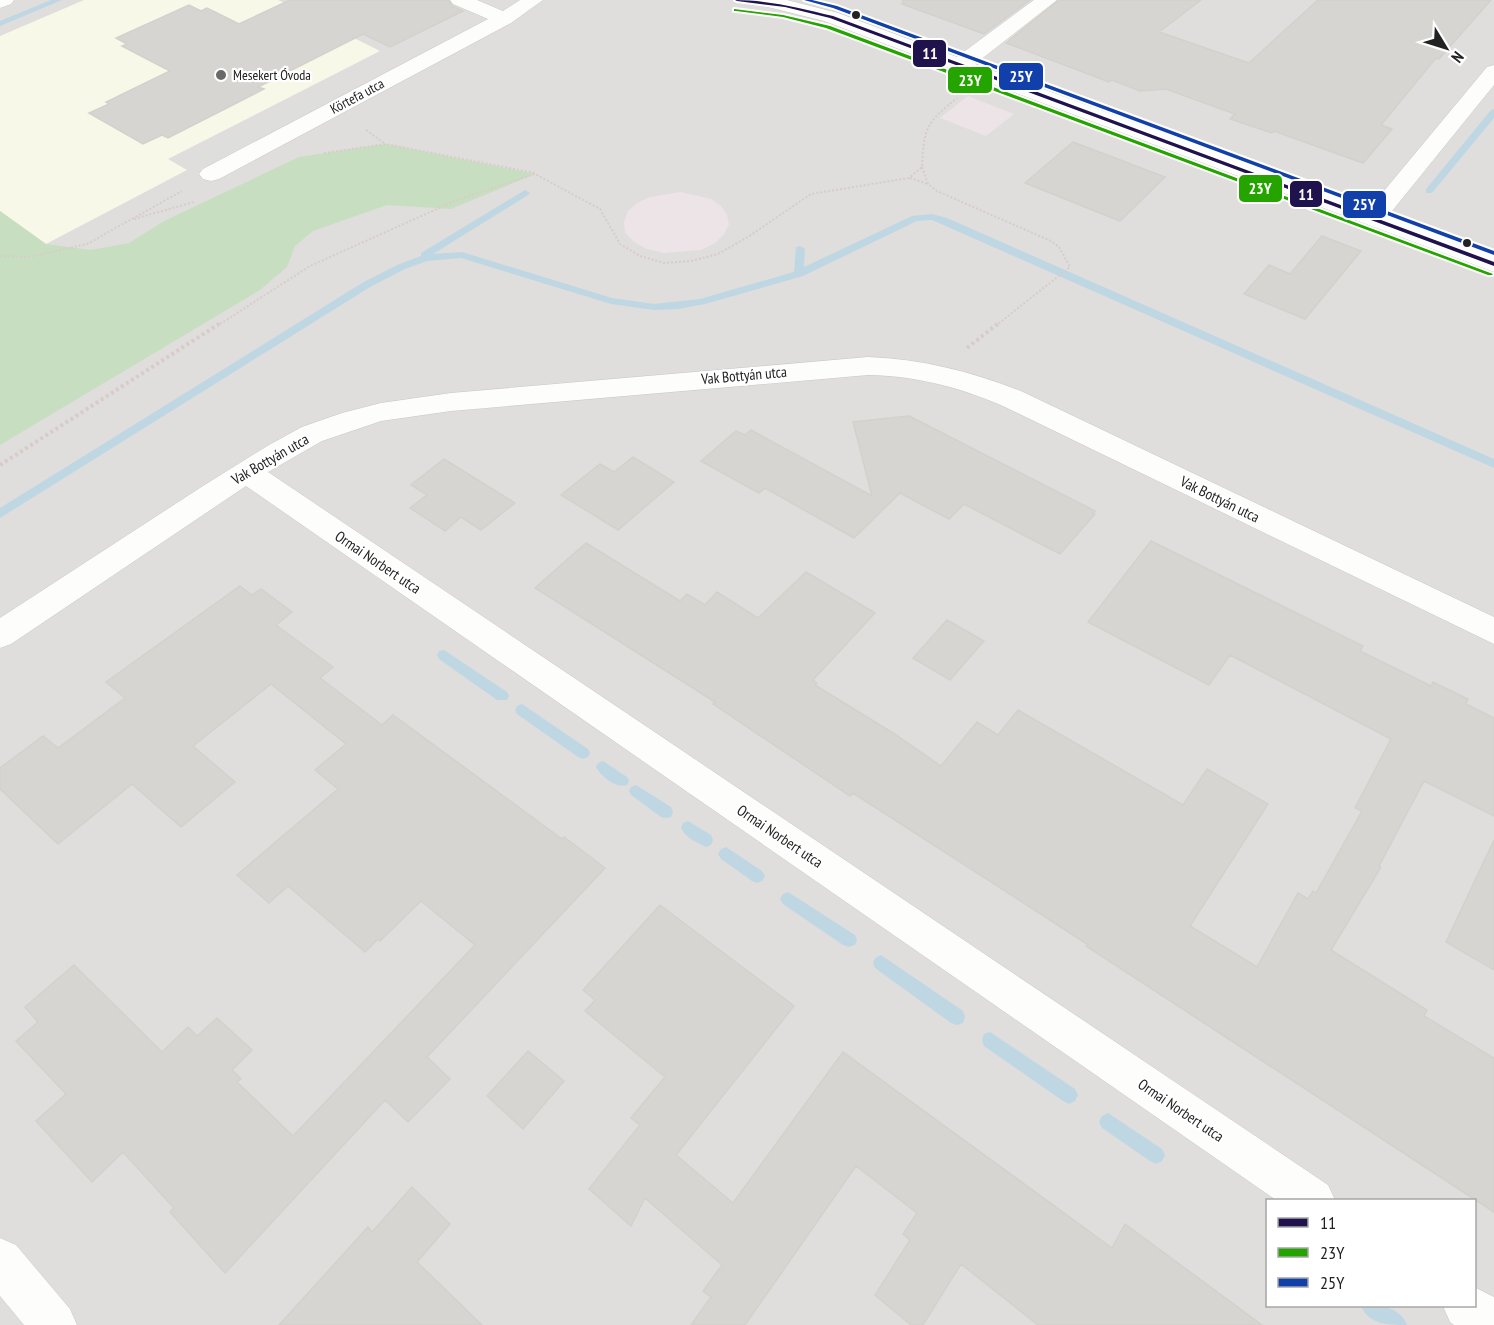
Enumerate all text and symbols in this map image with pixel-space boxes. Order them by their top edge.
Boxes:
unlabelled marker [850,9,862,21]
north arrow [1416,18,1476,78]
line badge: 11 [912,39,947,68]
text: 11 [922,43,938,63]
text: N [1447,48,1468,67]
line badge: 25Y [998,62,1044,91]
place label: Mesekert Óvoda [233,66,311,84]
line badge: 23Y [947,66,993,94]
text: 25Y [1009,66,1033,86]
marker: Mesekert Óvoda [214,68,228,82]
text: 23Y [958,70,982,90]
street label: Körtefa utca [327,74,387,118]
line badge: 23Y [1238,174,1283,203]
text: 23Y [1248,178,1272,198]
line badge: 11 [1289,180,1323,208]
text: 11 [1298,184,1314,204]
line badge: 25Y [1342,190,1387,219]
text: 25Y [1352,194,1376,214]
unlabelled marker [1461,237,1473,249]
street label: Vak Bottyán utca [699,362,788,388]
street label: Vak Bottyán utca [227,429,312,489]
street label: Vak Bottyán utca [1176,471,1263,526]
street label: Ormai Norbert utca [331,526,425,598]
street label: Ormai Norbert utca [733,800,827,872]
street label: Ormai Norbert utca [1134,1074,1228,1146]
legend [1266,1199,1476,1307]
text: 11 [1320,1211,1336,1234]
text: 23Y [1320,1241,1345,1264]
text: 25Y [1320,1271,1345,1294]

